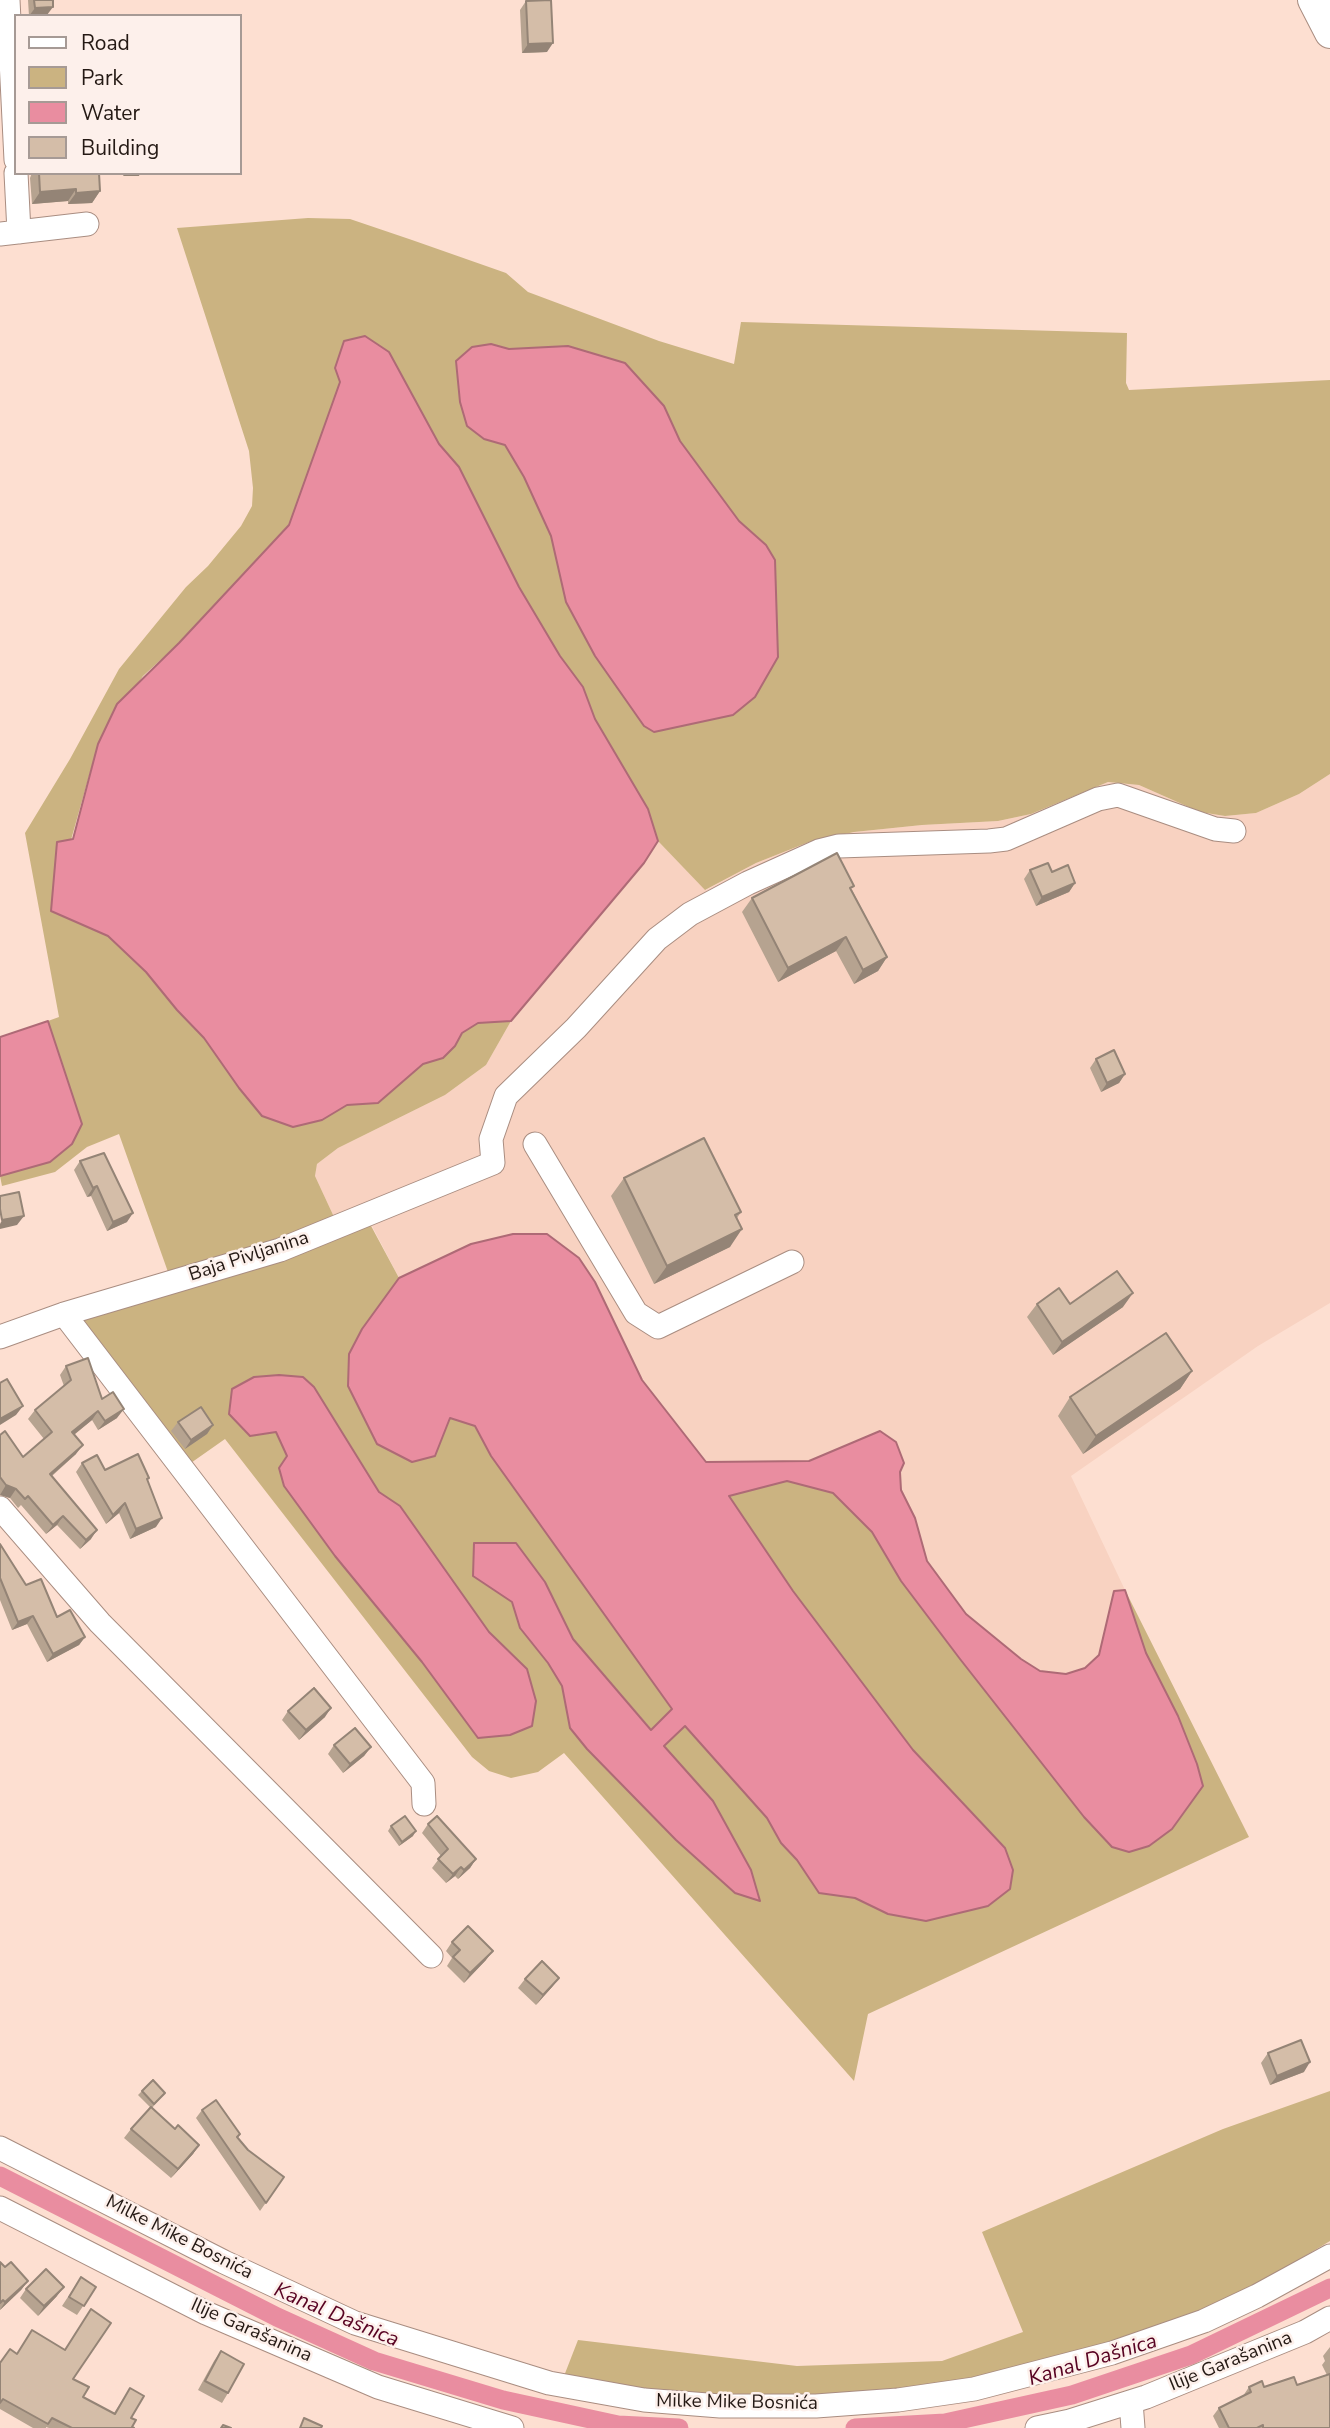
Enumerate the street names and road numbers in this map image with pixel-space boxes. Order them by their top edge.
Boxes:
street label: Baja Pivljanina [186,1227,312,1287]
street label: Milke Mike Bosnića [102,2191,256,2285]
street label: Ilije Garašanina [187,2294,315,2368]
street label: Ilije Garašanina [1166,2327,1296,2397]
street label: Milke Mike Bosnića [656,2390,818,2416]

